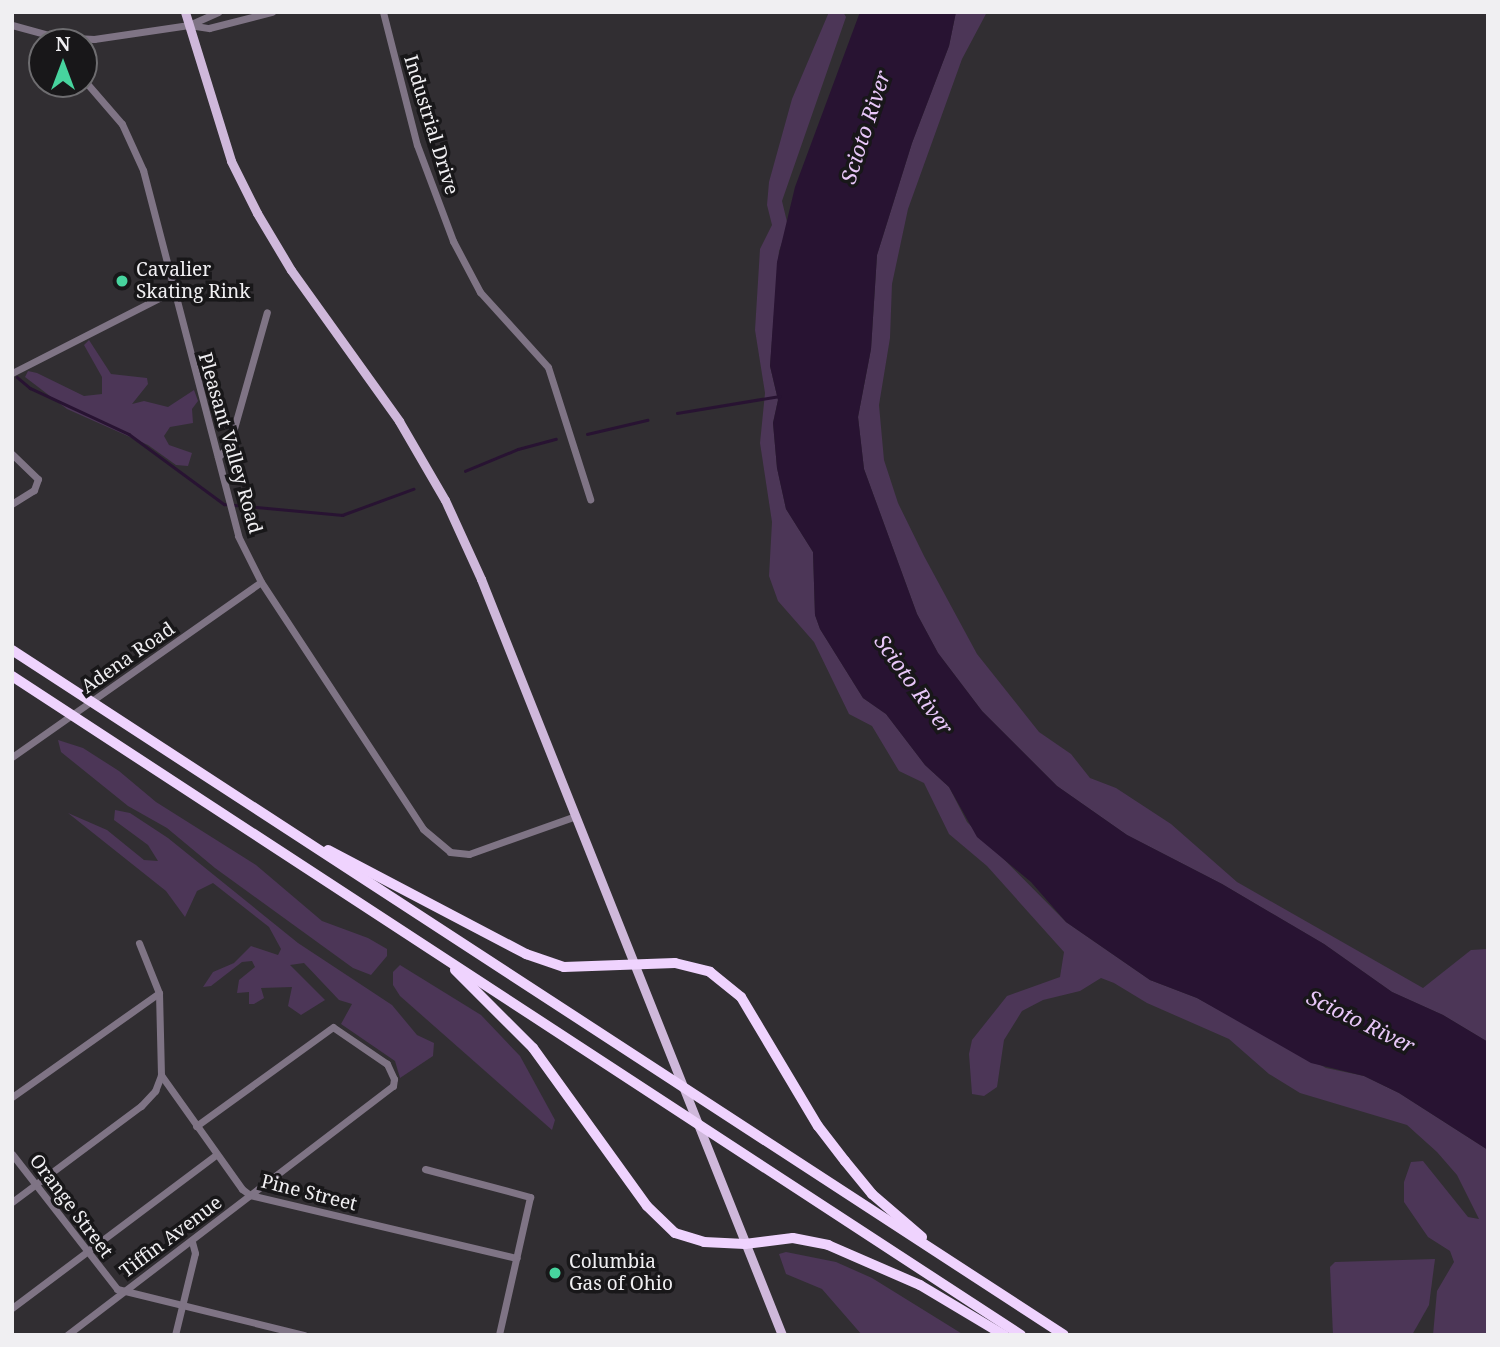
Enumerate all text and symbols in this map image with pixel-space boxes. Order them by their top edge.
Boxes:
north arrow [28,28,98,98]
text: N [56,31,70,57]
street label: Industrial Drive [399,52,463,198]
water label: Scioto River [835,67,895,187]
place label: Cavalier Skating Rink [136,259,250,303]
marker: Cavalier Skating Rink [114,273,130,289]
street label: Pleasant Valley Road [193,350,267,536]
street label: Adena Road [77,618,179,698]
water label: Scioto River [869,629,959,739]
water label: Scioto River [1303,984,1419,1058]
street label: Orange Street [25,1150,117,1262]
street label: Pine Street [259,1170,359,1216]
street label: Tiffin Avenue [115,1191,227,1283]
place label: Columbia Gas of Ohio [569,1251,673,1295]
marker: Columbia Gas of Ohio [547,1265,563,1281]

